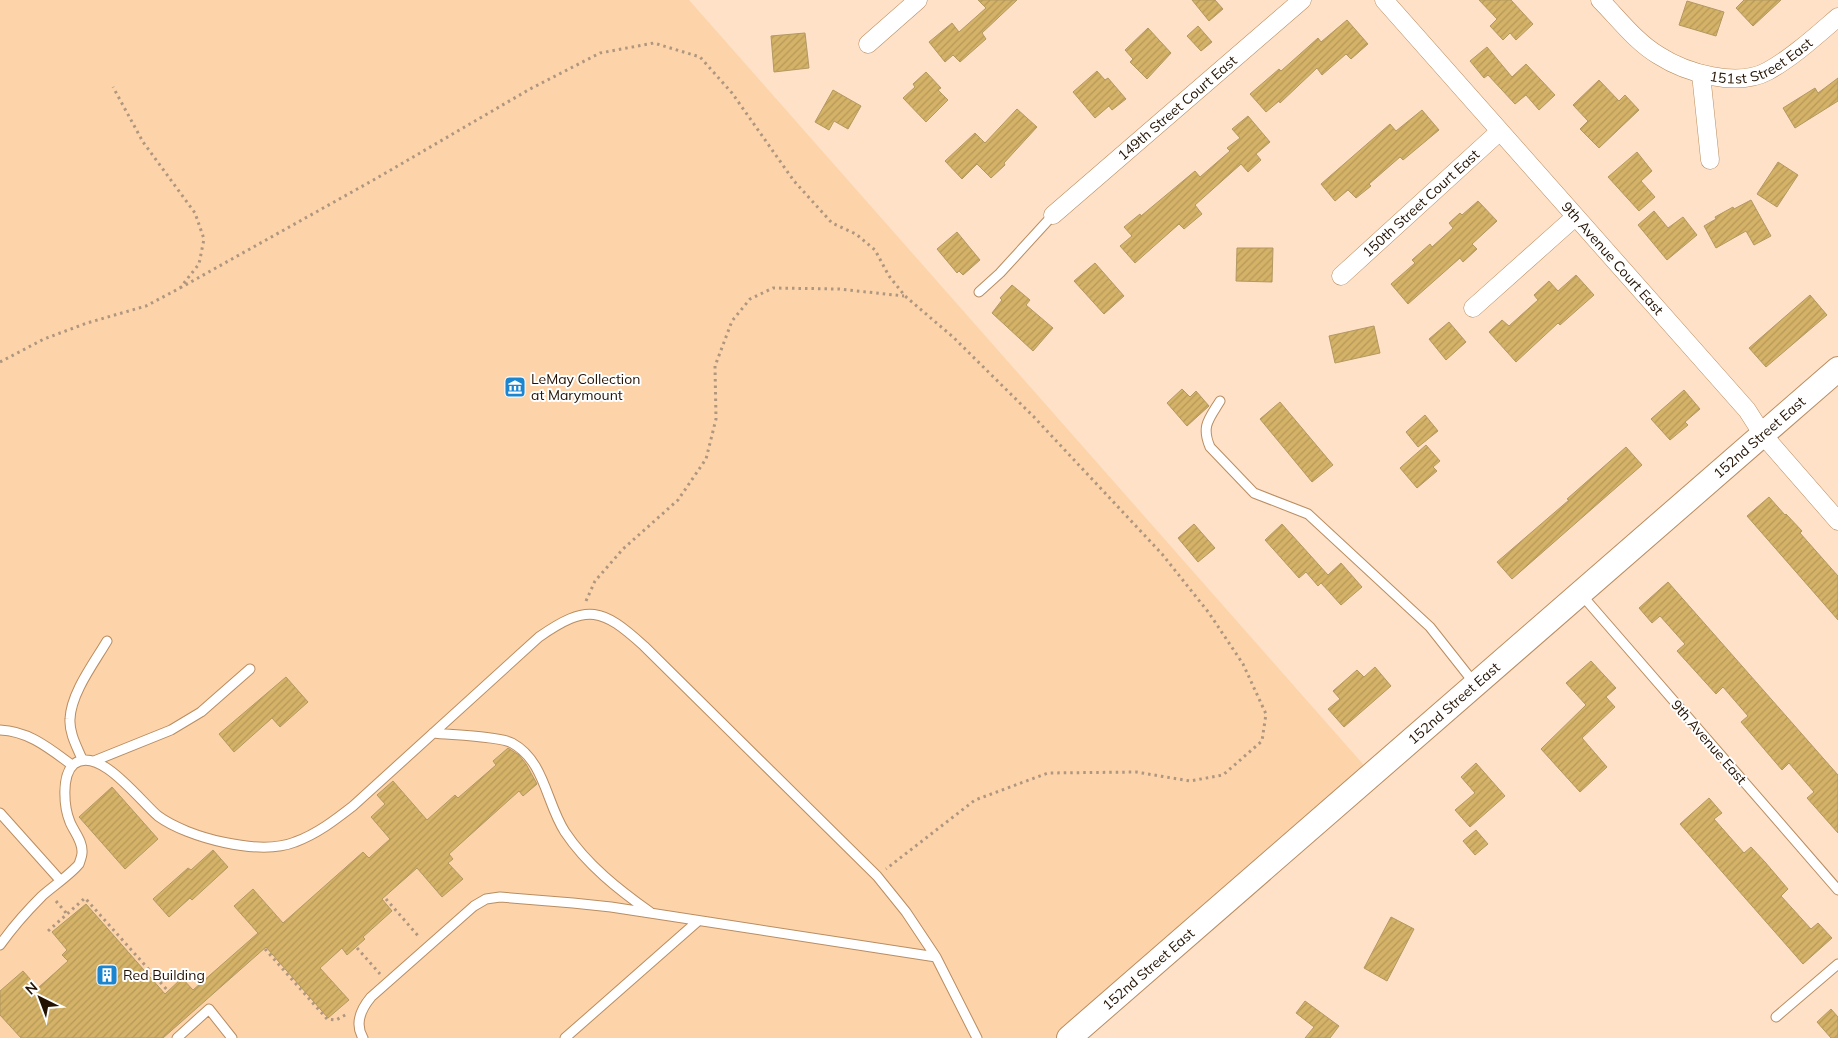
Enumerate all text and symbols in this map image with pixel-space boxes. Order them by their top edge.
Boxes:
street label: 151st Street East [1708,34,1816,88]
street label: 149th Street Court East [1114,51,1241,164]
street label: 150th Street Court East [1359,145,1483,261]
street label: 9th Avenue Court East [1558,198,1668,319]
place label: LeMay Collection at Marymount [531,370,640,404]
museum icon: LeMay Collection at Marymount [503,375,527,399]
street label: 152nd Street East [1710,392,1809,482]
street label: 152nd Street East [1404,658,1504,748]
street label: 9th Avenue East [1667,696,1751,788]
street label: 152nd Street East [1098,924,1198,1014]
building icon: Red Building [95,963,119,987]
place label: Red Building [123,966,205,984]
north arrow [15,973,65,1023]
text: N [21,978,41,999]

